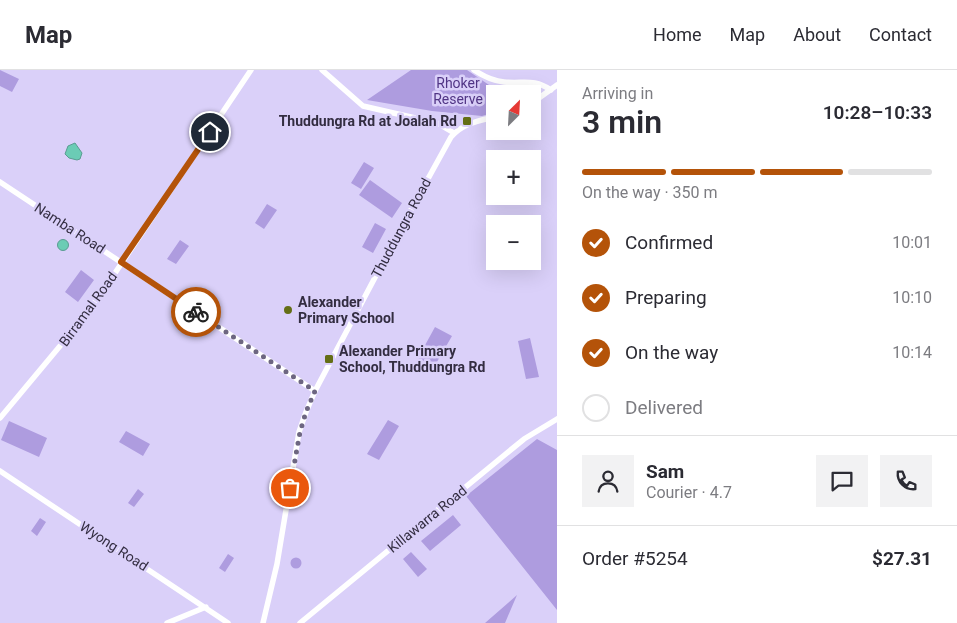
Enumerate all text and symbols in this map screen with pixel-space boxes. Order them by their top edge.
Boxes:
text: Map [25,21,72,49]
text: Home [653,24,702,45]
text: Map [730,24,765,45]
text: About [793,24,841,45]
text: Contact [869,24,932,45]
park label: Rhoker Reserve [433,75,483,107]
text: Arriving in [582,84,653,103]
north arrow [486,85,541,140]
map controls [486,85,541,270]
text: 10:28–10:33 [823,101,932,124]
text: 3 min [582,103,662,141]
pin [189,111,231,153]
place label: Thuddungra Rd at Joalah Rd [279,113,457,129]
marker: Thuddungra Rd at Joalah Rd [461,115,473,127]
icon: home [196,118,224,146]
button: + [486,150,541,205]
street label: Thuddungra Road [368,175,434,281]
text: On the way · 350 m [582,183,718,202]
street label: Namba Road [32,199,108,257]
button: − [486,215,541,270]
icon: check [582,229,610,257]
text: Confirmed [625,231,713,254]
text: 10:01 [892,233,932,252]
street label: Birramal Road [56,269,120,349]
icon: check [582,284,610,312]
text: Preparing [625,286,707,309]
courier [171,287,221,337]
text: 10:10 [892,288,932,307]
place label: Alexander Primary School [298,294,395,326]
icon: bike [182,298,210,326]
marker: Alexander Primary School [282,304,294,316]
icon: check [582,339,610,367]
text: On the way [625,341,718,364]
place label: Alexander Primary School, Thuddungra Rd [339,343,485,375]
text: 10:14 [892,343,932,362]
marker: Alexander Primary School, Thuddungra Rd [323,353,335,365]
text: Delivered [625,396,703,419]
button: person [582,455,634,507]
button: chat [816,455,868,507]
button: phone [880,455,932,507]
text: Sam [646,460,684,483]
pin [269,467,311,509]
icon: bag [276,474,304,502]
street label: Killawarra Road [384,482,470,556]
text: Courier · 4.7 [646,483,732,502]
street label: Wyong Road [77,518,151,574]
text: Order #5254 [582,547,688,570]
text: $27.31 [872,547,932,570]

